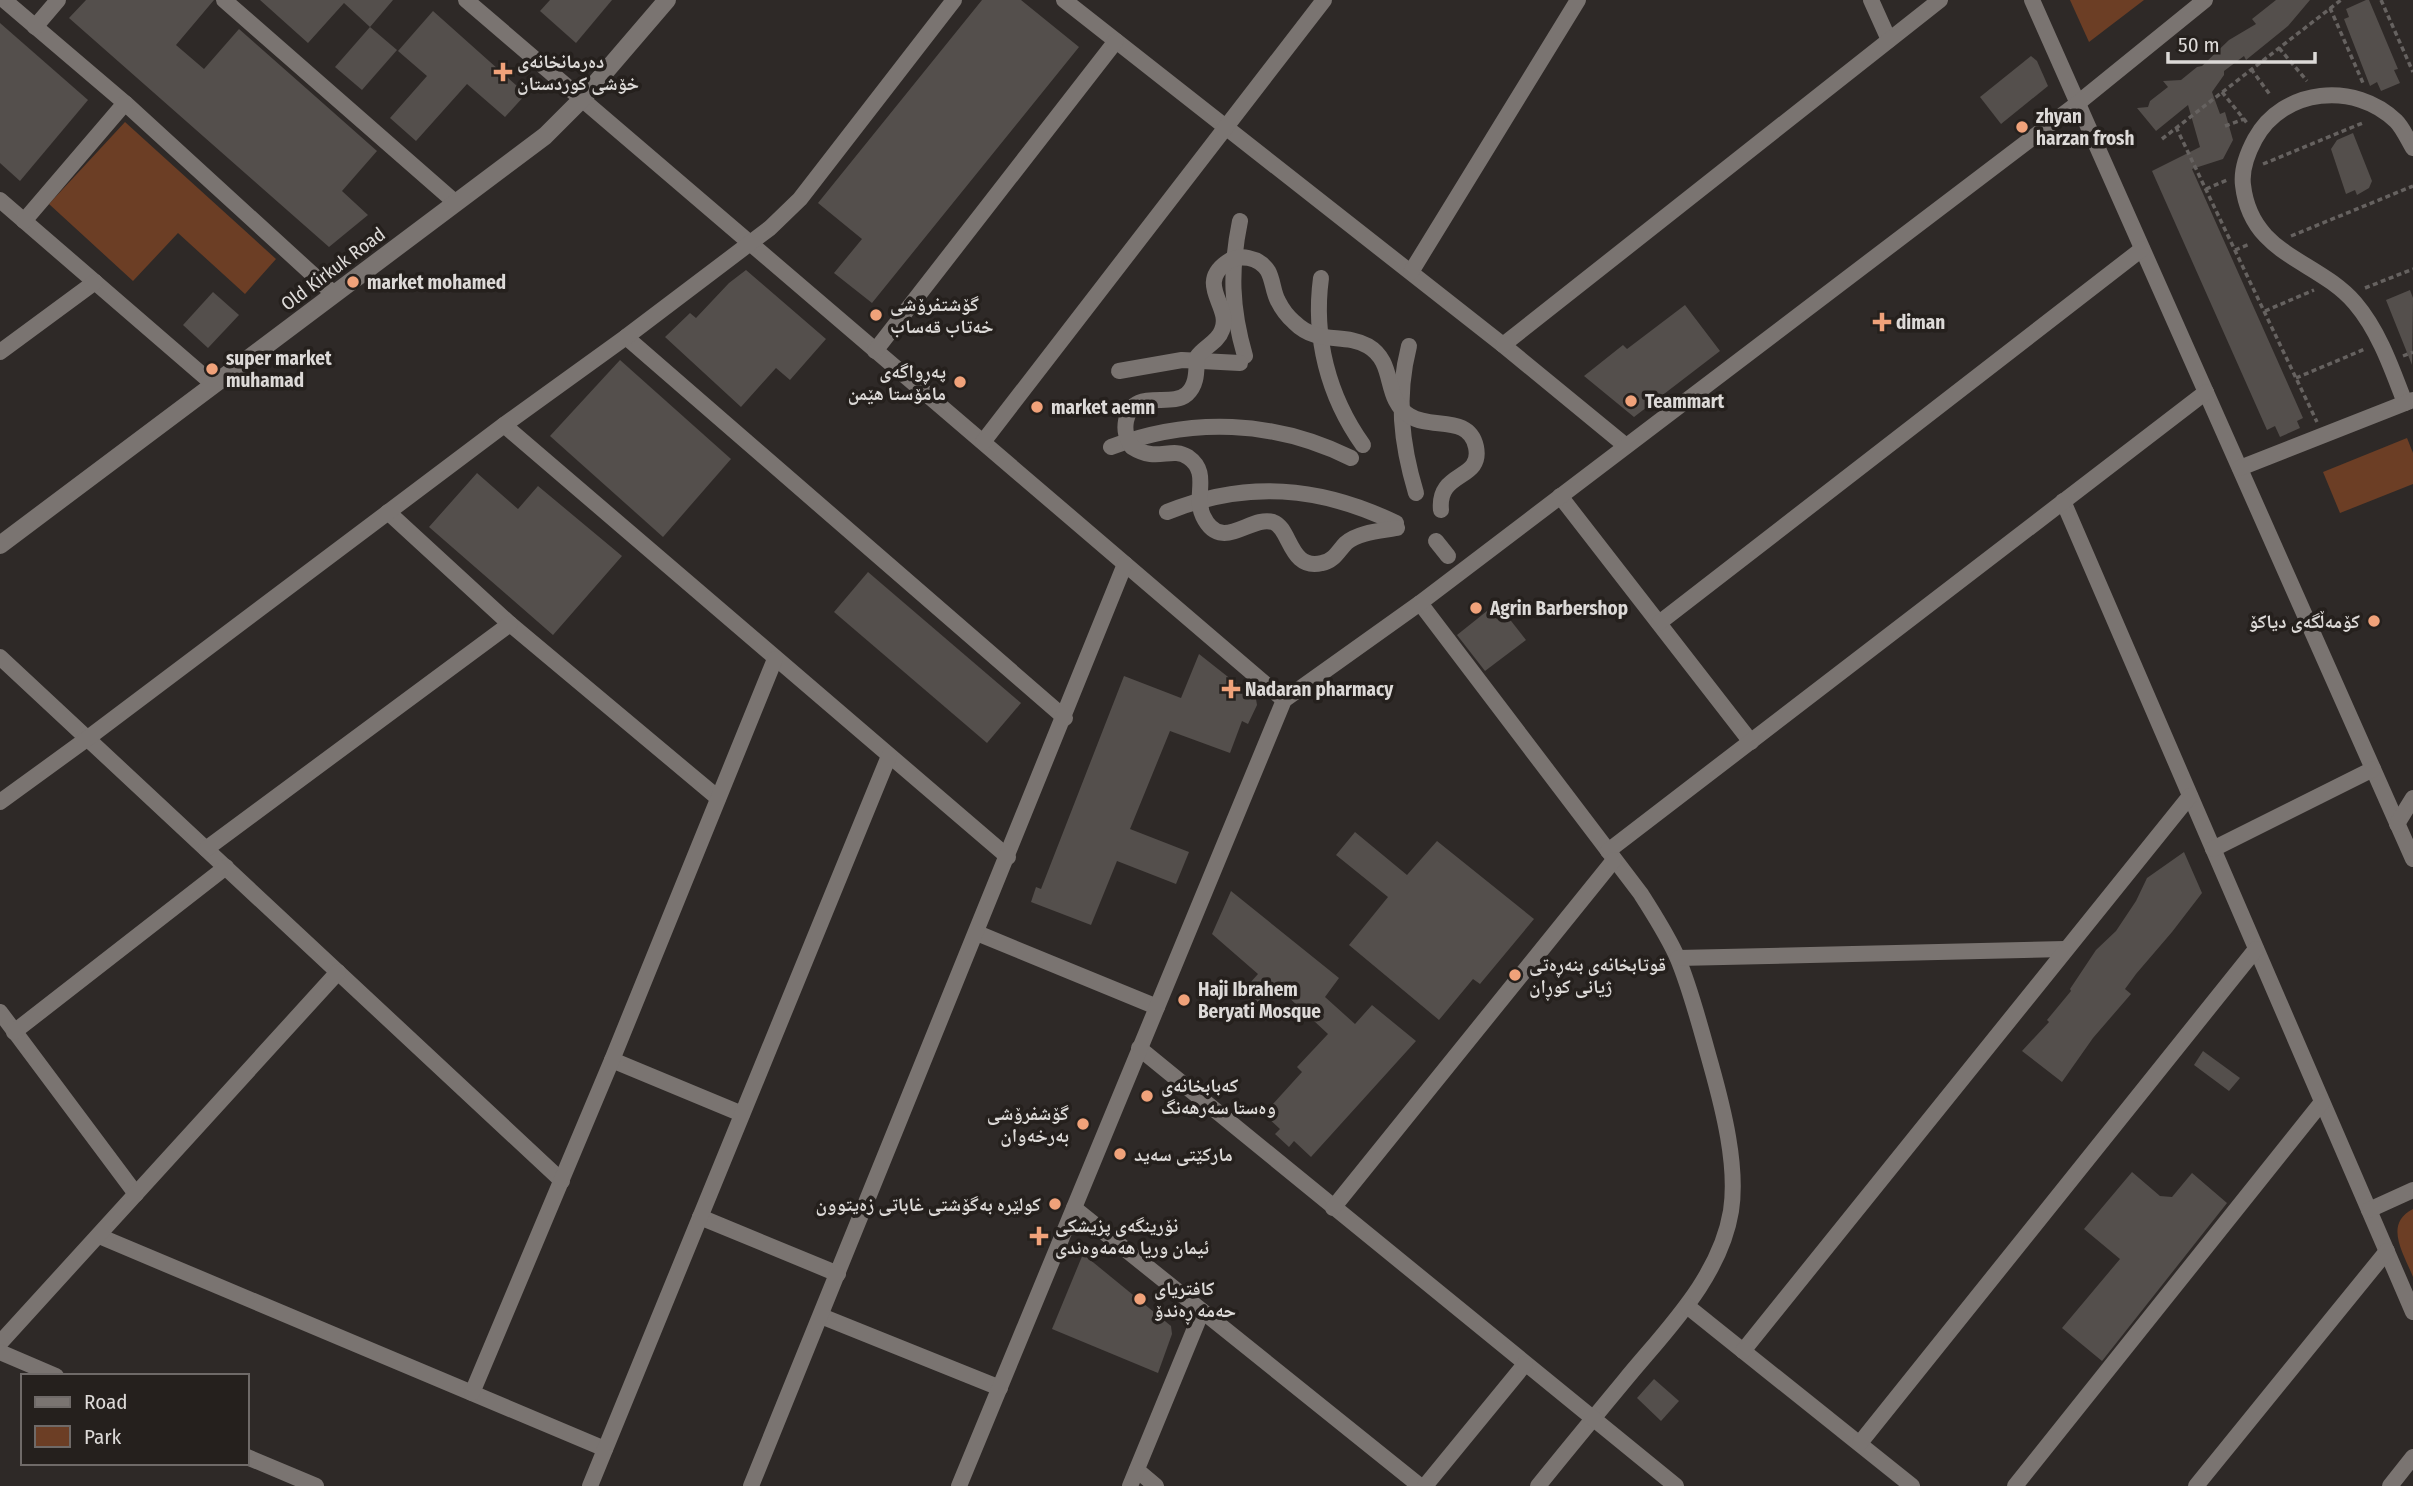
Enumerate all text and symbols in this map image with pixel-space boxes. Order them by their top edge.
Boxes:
scale bar [2168,21,2315,65]
text: 50 m [2178,32,2220,58]
place label: دەرمانخانەی خۆشی کوردستان [517,50,639,95]
marker: دەرمانخانەی خۆشی کوردستان [495,64,511,80]
place label: zhyan harzan frosh [2036,105,2134,150]
marker: zhyan harzan frosh [2014,119,2030,135]
street label: Old Kirkuk Road [276,222,390,316]
place label: market mohamed [367,271,506,294]
marker: market mohamed [345,274,361,290]
place label: گۆشتفرۆشی خەتاب قەساب [890,293,994,338]
marker: گۆشتفرۆشی خەتاب قەساب [868,307,884,323]
place label: diman [1896,311,1945,334]
marker: diman [1874,314,1890,330]
place label: super market muhamad [226,347,332,392]
place label: پەڕواگەی مامۆستا هێمن [848,360,946,405]
marker: super market muhamad [204,361,220,377]
marker: پەڕواگەی مامۆستا هێمن [952,374,968,390]
place label: Teammart [1645,390,1725,413]
marker: Teammart [1623,393,1639,409]
place label: market aemn [1051,396,1155,419]
marker: market aemn [1029,399,1045,415]
place label: Agrin Barbershop [1489,597,1628,620]
marker: Agrin Barbershop [1468,600,1484,616]
place label: کۆمەڵگەی دیاکۆ [2249,610,2361,633]
marker: کۆمەڵگەی دیاکۆ [2366,613,2382,629]
place label: Nadaran pharmacy [1245,678,1394,701]
marker: Nadaran pharmacy [1223,681,1239,697]
place label: قوتابخانەی بنەڕەتی ژیانی کوڕان [1529,953,1666,1000]
marker: قوتابخانەی بنەڕەتی ژیانی کوڕان [1507,967,1523,983]
place label: Haji Ibrahem Beryati Mosque [1198,978,1321,1023]
marker: Haji Ibrahem Beryati Mosque [1176,992,1192,1008]
place label: کەبابخانەی وەستا سەرهەنگ [1161,1074,1276,1119]
marker: کەبابخانەی وەستا سەرهەنگ [1139,1088,1155,1104]
place label: گۆشفرۆشی بەرخەوان [987,1102,1070,1147]
marker: گۆشفرۆشی بەرخەوان [1075,1116,1091,1132]
place label: مارکێتی سەید [1134,1143,1233,1166]
marker: مارکێتی سەید [1112,1146,1128,1162]
place label: کولێرە بەگۆشتی غاباتی زەیتوون [815,1193,1042,1216]
marker: کولێرە بەگۆشتی غاباتی زەیتوون [1047,1196,1063,1212]
place label: نۆرینگەی پزیشکی ئیمان وریا هەمەوەندی [1055,1214,1209,1259]
marker: نۆرینگەی پزیشکی ئیمان وریا هەمەوەندی [1029,1226,1049,1246]
place label: کافتریای حەمە ڕەندۆ [1154,1277,1236,1324]
marker: کافتریای حەمە ڕەندۆ [1132,1291,1148,1307]
legend [21,1374,248,1465]
text: Road [84,1389,128,1415]
text: Park [84,1424,122,1450]

